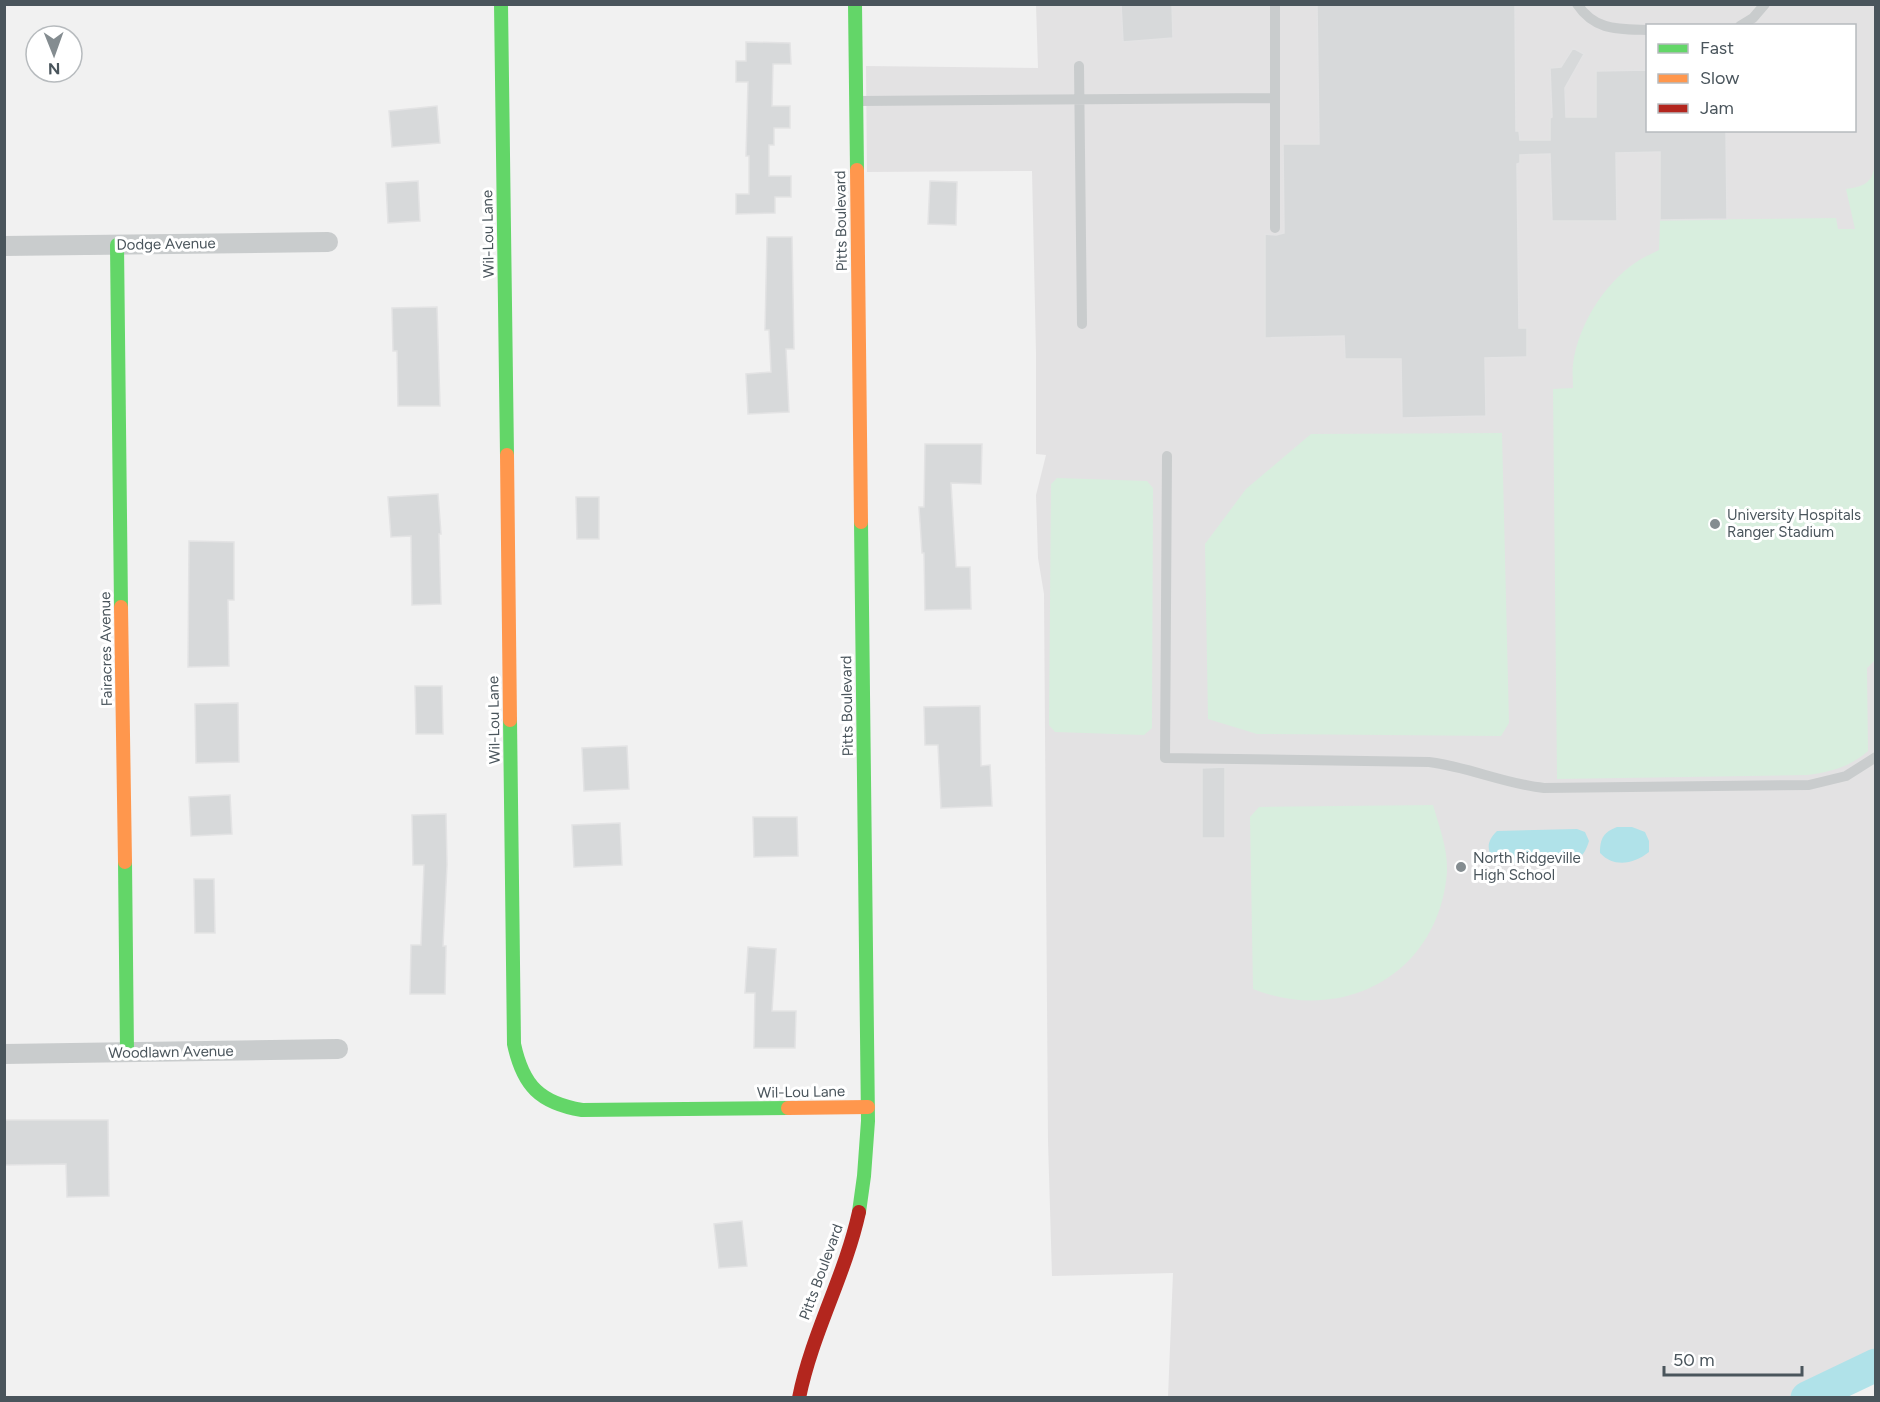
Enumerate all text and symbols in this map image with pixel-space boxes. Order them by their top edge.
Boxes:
north arrow [24,24,84,84]
legend [1646,24,1856,132]
text: Fast [1700,37,1734,59]
text: N [48,59,61,78]
text: Slow [1700,67,1739,89]
text: Jam [1700,97,1734,119]
street label: Pitts Boulevard [831,170,851,272]
street label: Wil-Lou Lane [478,190,498,278]
street label: Dodge Avenue [116,234,216,254]
place label: University Hospitals Ranger Stadium [1727,506,1861,541]
marker: University Hospitals Ranger Stadium [1708,517,1722,531]
street label: Fairacres Avenue [96,591,116,707]
street label: Pitts Boulevard [837,655,857,757]
street label: Wil-Lou Lane [484,676,504,764]
place label: North Ridgeville High School [1473,849,1581,884]
marker: North Ridgeville High School [1454,860,1468,874]
street label: Woodlawn Avenue [108,1042,234,1062]
street label: Wil-Lou Lane [757,1082,845,1102]
street label: Pitts Boulevard [795,1222,847,1322]
scale bar [1664,1339,1802,1377]
text: 50 m [1673,1349,1715,1371]

